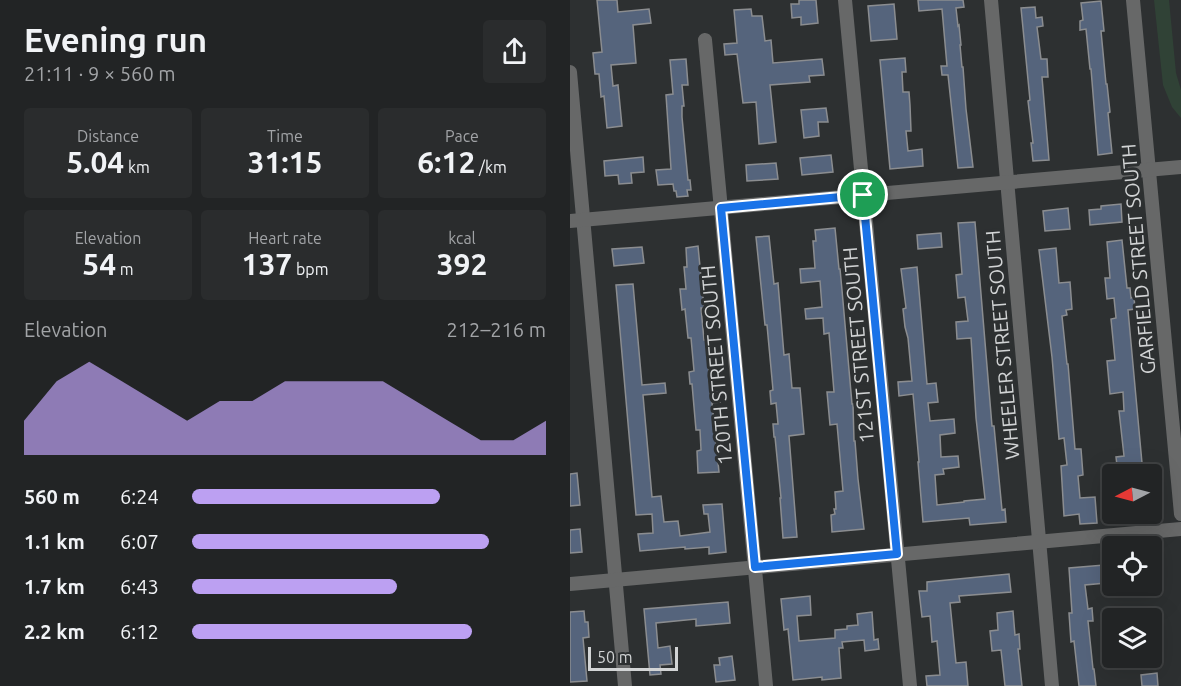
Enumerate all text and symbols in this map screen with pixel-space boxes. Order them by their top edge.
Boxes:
button: share [483,20,546,83]
text: Evening run [24,21,207,58]
text: 21:11 · 9 × 560 m [24,62,176,85]
text: Distance [77,127,139,145]
text: Time [267,127,303,145]
text: Pace [445,127,479,145]
street label: GARFIELD STREET SOUTH [1116,143,1160,375]
text: 5.04 [66,145,124,179]
text: 31:15 [247,145,323,179]
text: 6:12 [417,145,475,179]
text: km [124,158,150,176]
text: /km [475,158,507,176]
pin [837,169,888,220]
icon: arrive [846,178,879,211]
text: Elevation [75,229,141,247]
text: Heart rate [248,229,322,247]
text: kcal [448,229,476,247]
street label: WHEELER STREET SOUTH [981,229,1023,461]
street label: 121ST STREET SOUTH [838,246,878,444]
text: 54 [82,247,116,281]
text: 137 [242,247,292,281]
text: 392 [437,247,487,281]
text: m [116,260,134,278]
text: bpm [292,260,328,278]
street label: 120TH STREET SOUTH [696,264,736,466]
text: Elevation [24,318,107,341]
text: 212–216 m [447,318,546,341]
north arrow [1102,464,1162,524]
map controls [1102,464,1162,668]
text: 560 m [24,485,80,508]
text: 6:24 [120,485,159,508]
text: 1.1 km [24,530,85,553]
text: 6:07 [120,530,159,553]
button: locate [1102,536,1162,596]
text: 1.7 km [24,575,85,598]
text: 6:43 [120,575,159,598]
button: layers [1102,608,1162,668]
text: 2.2 km [24,620,85,643]
text: 6:12 [120,620,159,643]
scale bar [588,644,678,672]
text: 50 m [597,648,633,666]

